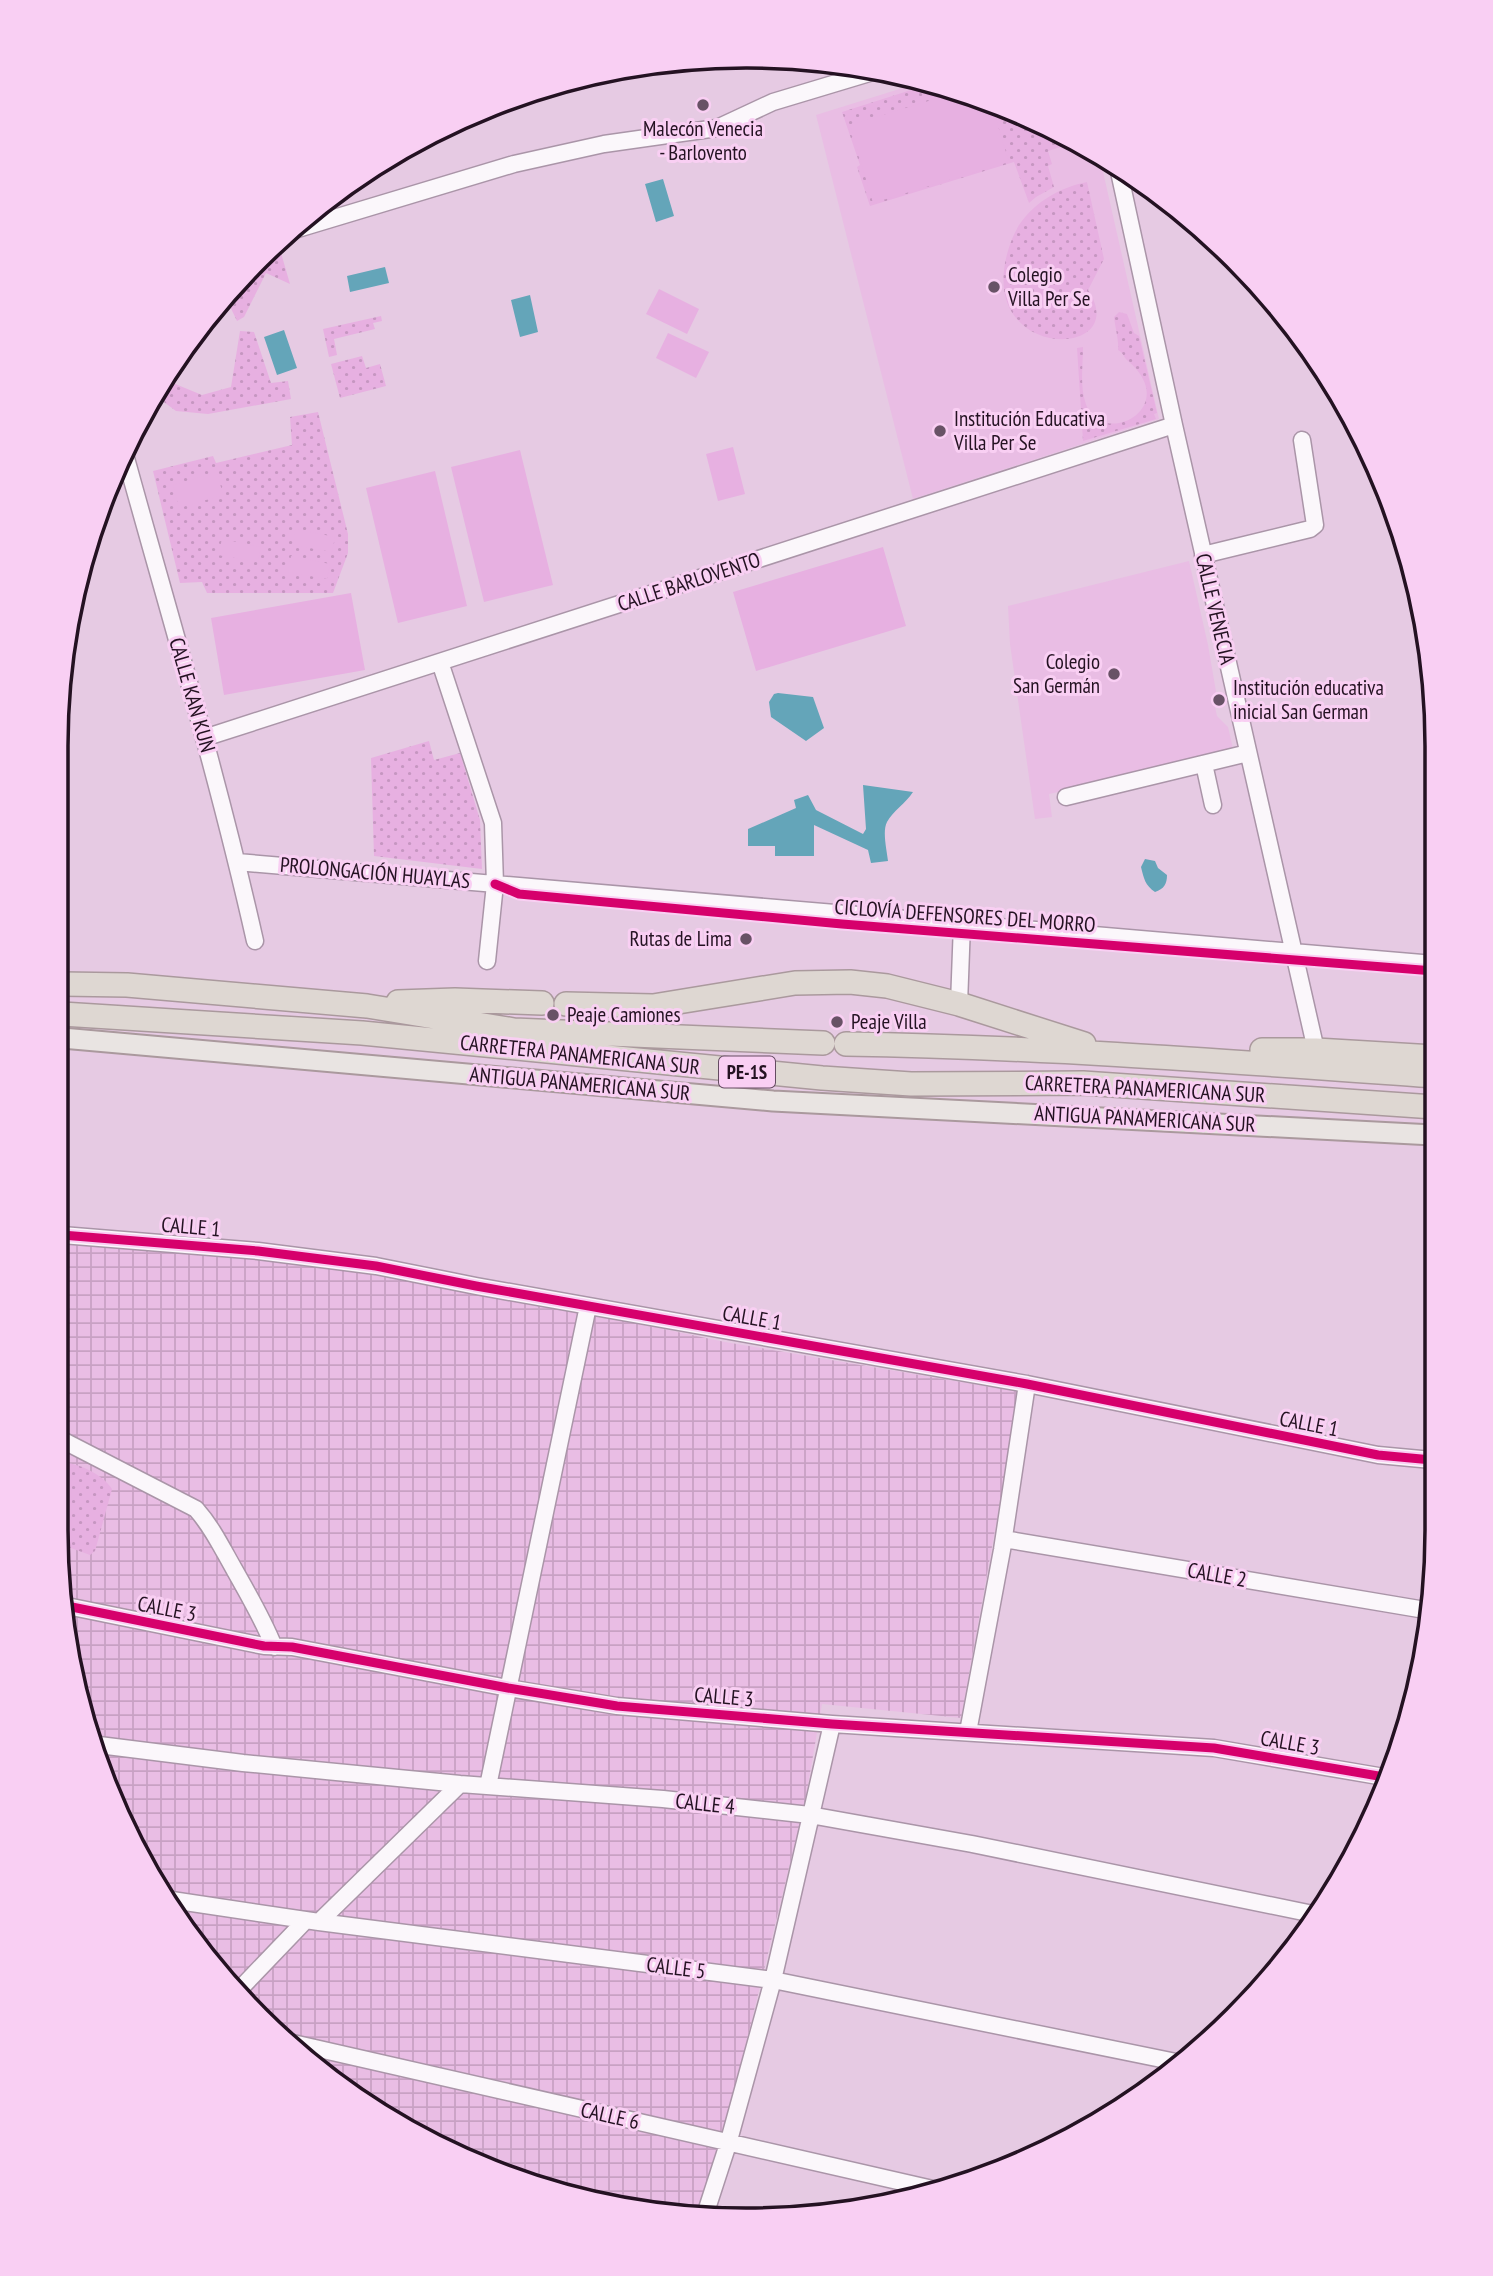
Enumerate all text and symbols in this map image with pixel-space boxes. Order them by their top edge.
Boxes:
marker: Malecón Venecia - Barlovento [695,97,711,113]
place label: Malecón Venecia - Barlovento [643,115,763,166]
place label: Colegio Villa Per Se [1007,261,1090,312]
marker: Colegio Villa Per Se [986,279,1002,295]
place label: Institución Educativa Villa Per Se [953,405,1105,456]
marker: Institución Educativa Villa Per Se [932,423,948,439]
street label: CALLE BARLOVENTO [614,546,764,617]
street label: CALLE VENECIA [1190,551,1241,667]
street label: CALLE KAN KUN [163,634,222,755]
place label: Colegio San Germán [1013,648,1100,699]
marker: Colegio San Germán [1106,666,1122,682]
place label: Institución educativa inicial San German [1233,674,1384,725]
marker: Institución educativa inicial San German [1211,692,1227,708]
street label: PROLONGACIÓN HUAYLAS [279,851,471,894]
street label: CICLOVÍA DEFENSORES DEL MORRO [834,893,1096,938]
place label: Rutas de Lima [630,925,732,952]
marker: Rutas de Lima [738,931,754,947]
place label: Peaje Camiones [567,1001,681,1028]
marker: Peaje Camiones [545,1007,561,1023]
place label: Peaje Villa [851,1008,927,1035]
marker: Peaje Villa [829,1014,845,1030]
street label: CARRETERA PANAMERICANA SUR [459,1028,701,1081]
road number: PE-1S [719,1056,775,1088]
street label: ANTIGUA PANAMERICANA SUR [469,1060,691,1107]
street label: CARRETERA PANAMERICANA SUR [1024,1069,1266,1108]
street label: ANTIGUA PANAMERICANA SUR [1034,1099,1256,1138]
street label: CALLE 1 [160,1210,222,1243]
street label: CALLE 1 [721,1299,784,1336]
street label: CALLE 1 [1277,1405,1341,1442]
street label: CALLE 2 [1186,1556,1249,1593]
street label: CALLE 3 [135,1590,199,1627]
street label: CALLE 3 [693,1680,755,1713]
street label: CALLE 3 [1259,1724,1322,1761]
street label: CALLE 4 [674,1787,737,1820]
street label: CALLE 5 [645,1950,707,1985]
street label: CALLE 6 [578,2096,642,2135]

